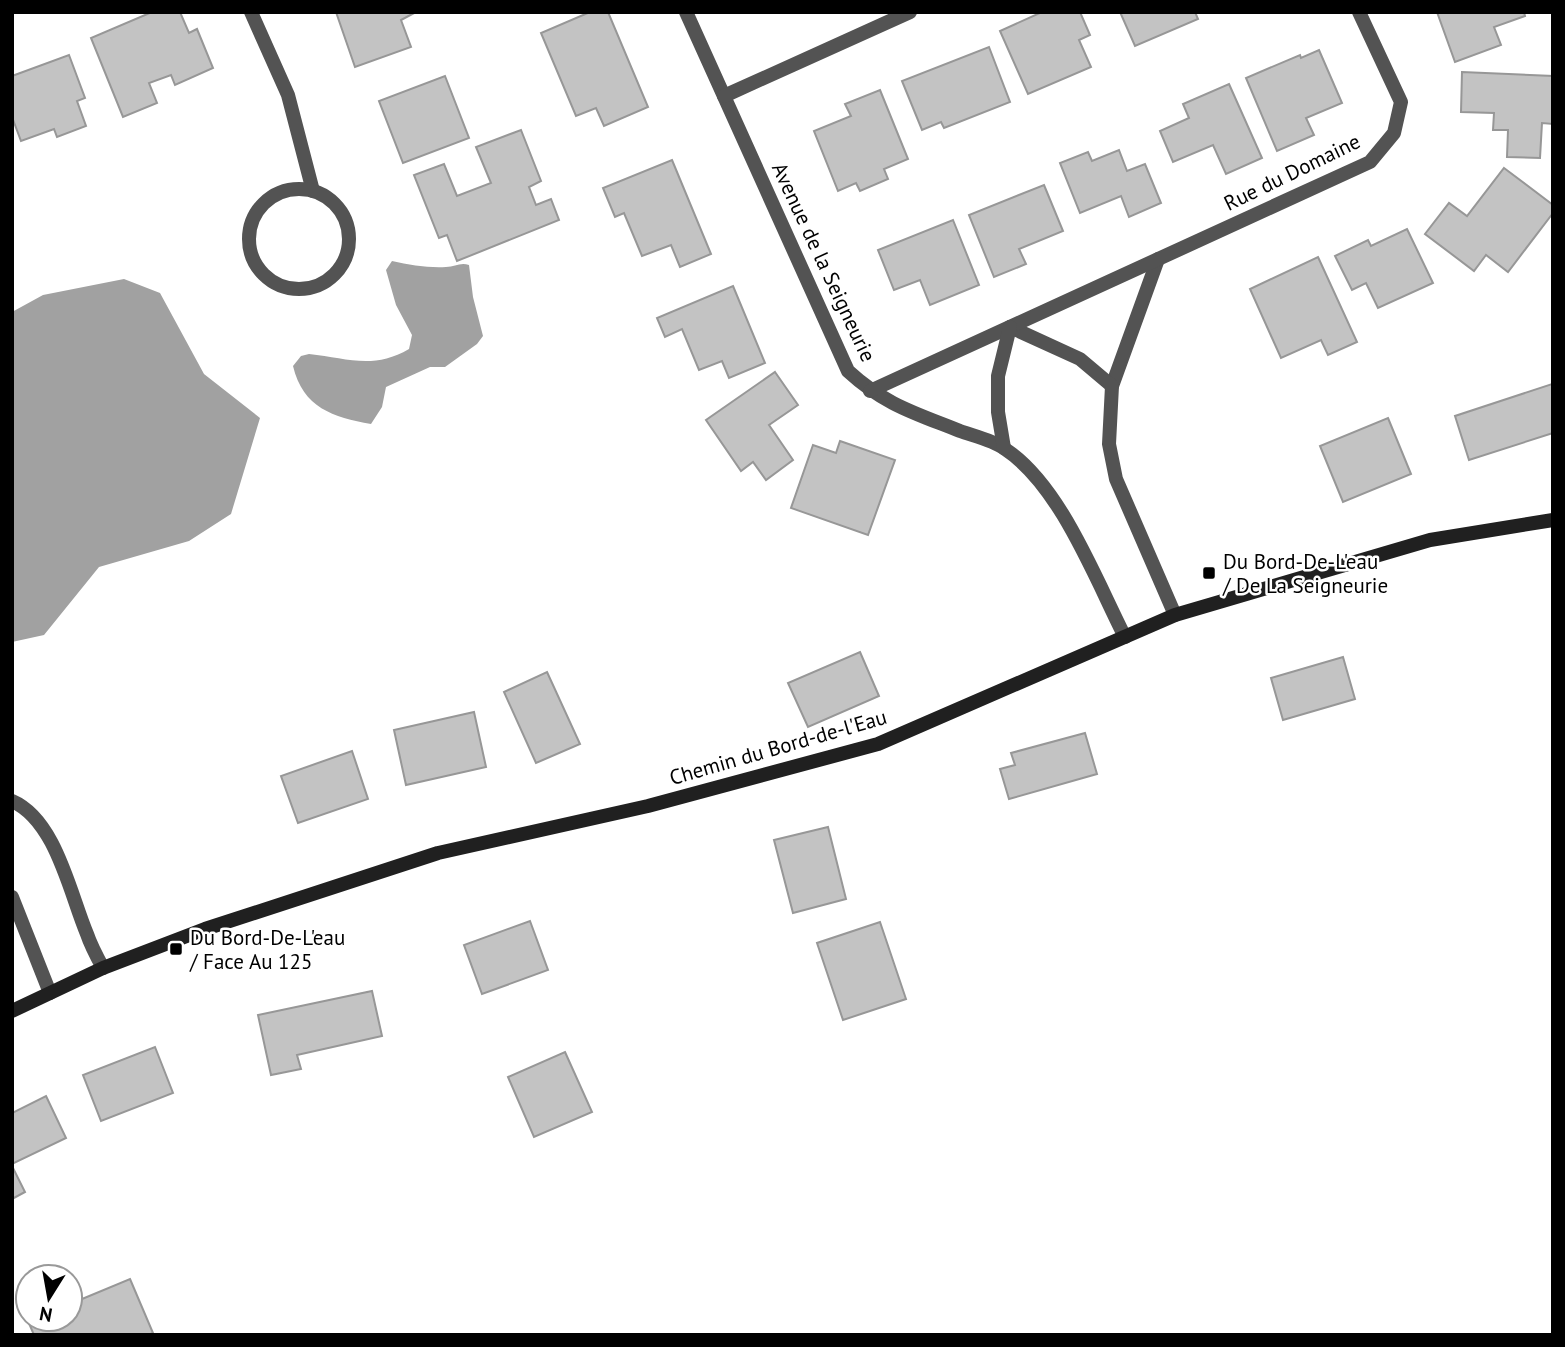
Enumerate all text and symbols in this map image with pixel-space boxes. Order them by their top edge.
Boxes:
street label: Rue du Domaine [1219,127,1365,217]
street label: Avenue de la Seigneurie [766,158,882,366]
place label: Du Bord-De-L'eau / De La Seigneurie [1222,548,1388,599]
marker: Du Bord-De-L'eau / De La Seigneurie [1201,565,1217,581]
street label: Chemin du Bord-de-l'Eau [666,703,890,791]
place label: Du Bord-De-L'eau / Face Au 125 [189,924,345,975]
marker: Du Bord-De-L'eau / Face Au 125 [168,941,184,957]
north arrow [14,1263,84,1333]
text: N [37,1302,54,1328]

